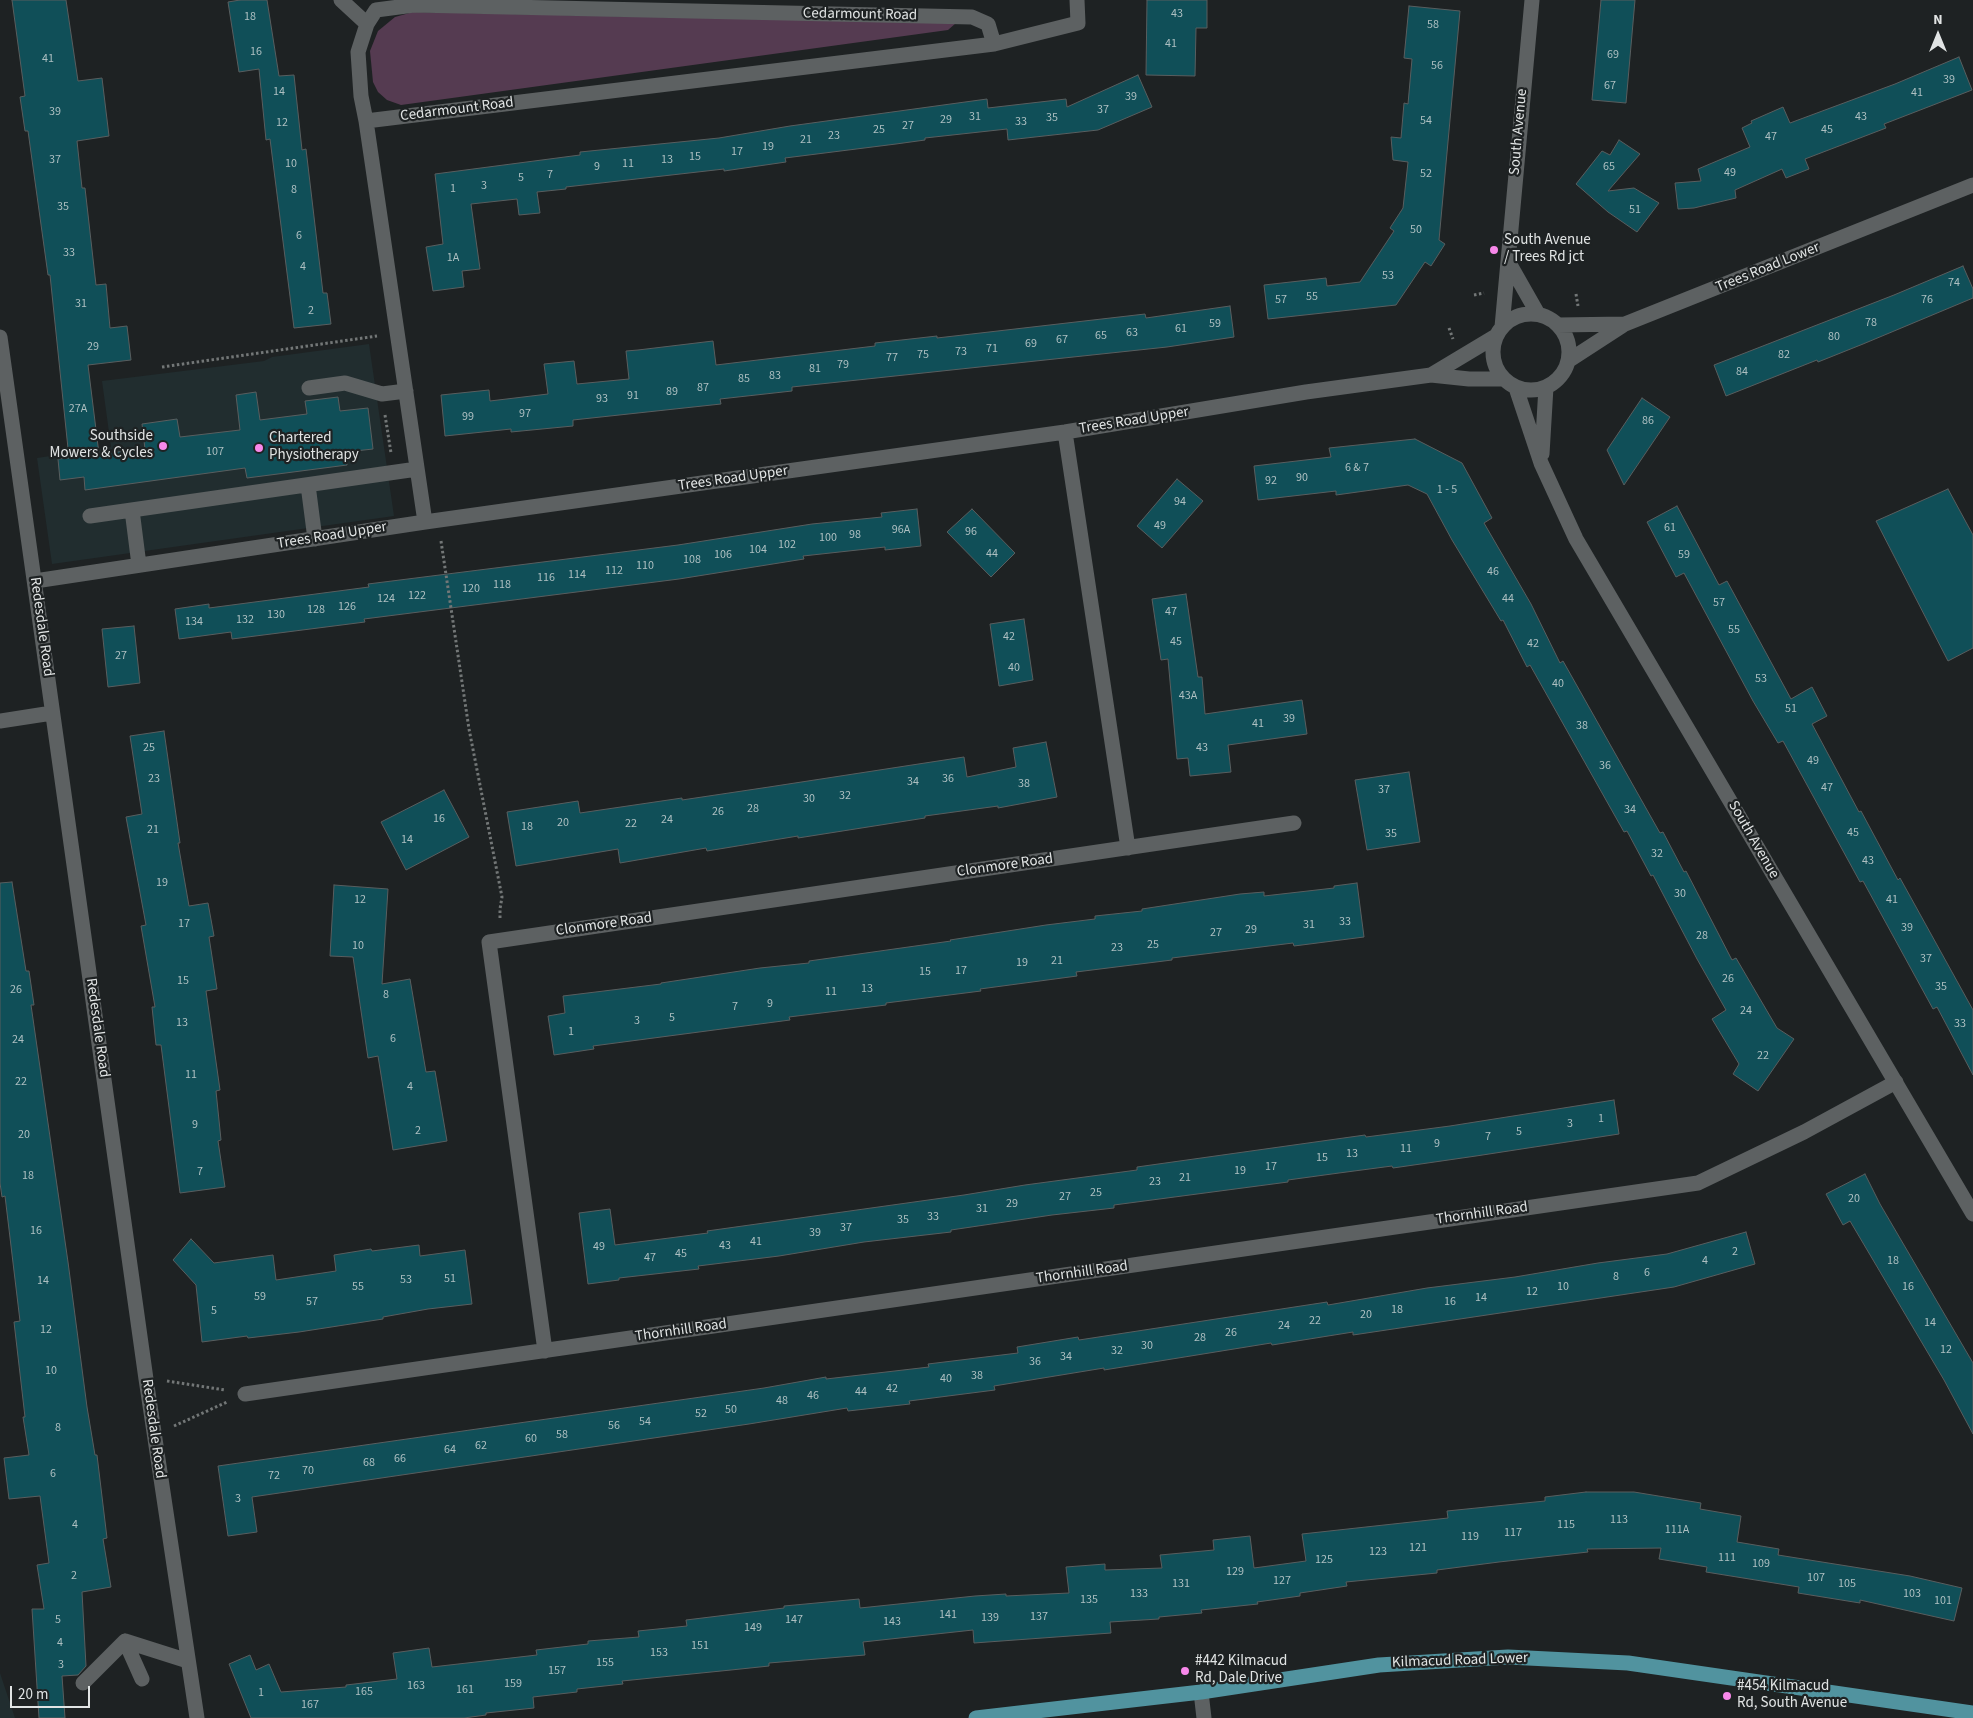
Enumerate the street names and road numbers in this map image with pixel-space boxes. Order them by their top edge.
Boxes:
street label: Cedarmount Road [803,5,917,25]
street label: South Avenue [1506,88,1532,176]
street label: Cedarmount Road [399,94,515,126]
street label: Trees Road Lower [1713,239,1823,297]
street label: Trees Road Upper [1078,403,1190,439]
street label: Trees Road Upper [677,462,789,496]
street label: Trees Road Upper [276,518,388,554]
street label: Redesdale Road [25,576,57,678]
street label: South Avenue [1724,798,1782,882]
street label: Clonmore Road [956,850,1054,882]
street label: Clonmore Road [555,909,653,941]
street label: Redesdale Road [81,977,113,1079]
street label: Thornhill Road [1435,1199,1529,1229]
street label: Thornhill Road [1035,1258,1129,1288]
street label: Thornhill Road [634,1316,728,1346]
street label: Redesdale Road [137,1378,169,1480]
street label: Kilmacud Road Lower [1392,1650,1528,1672]

